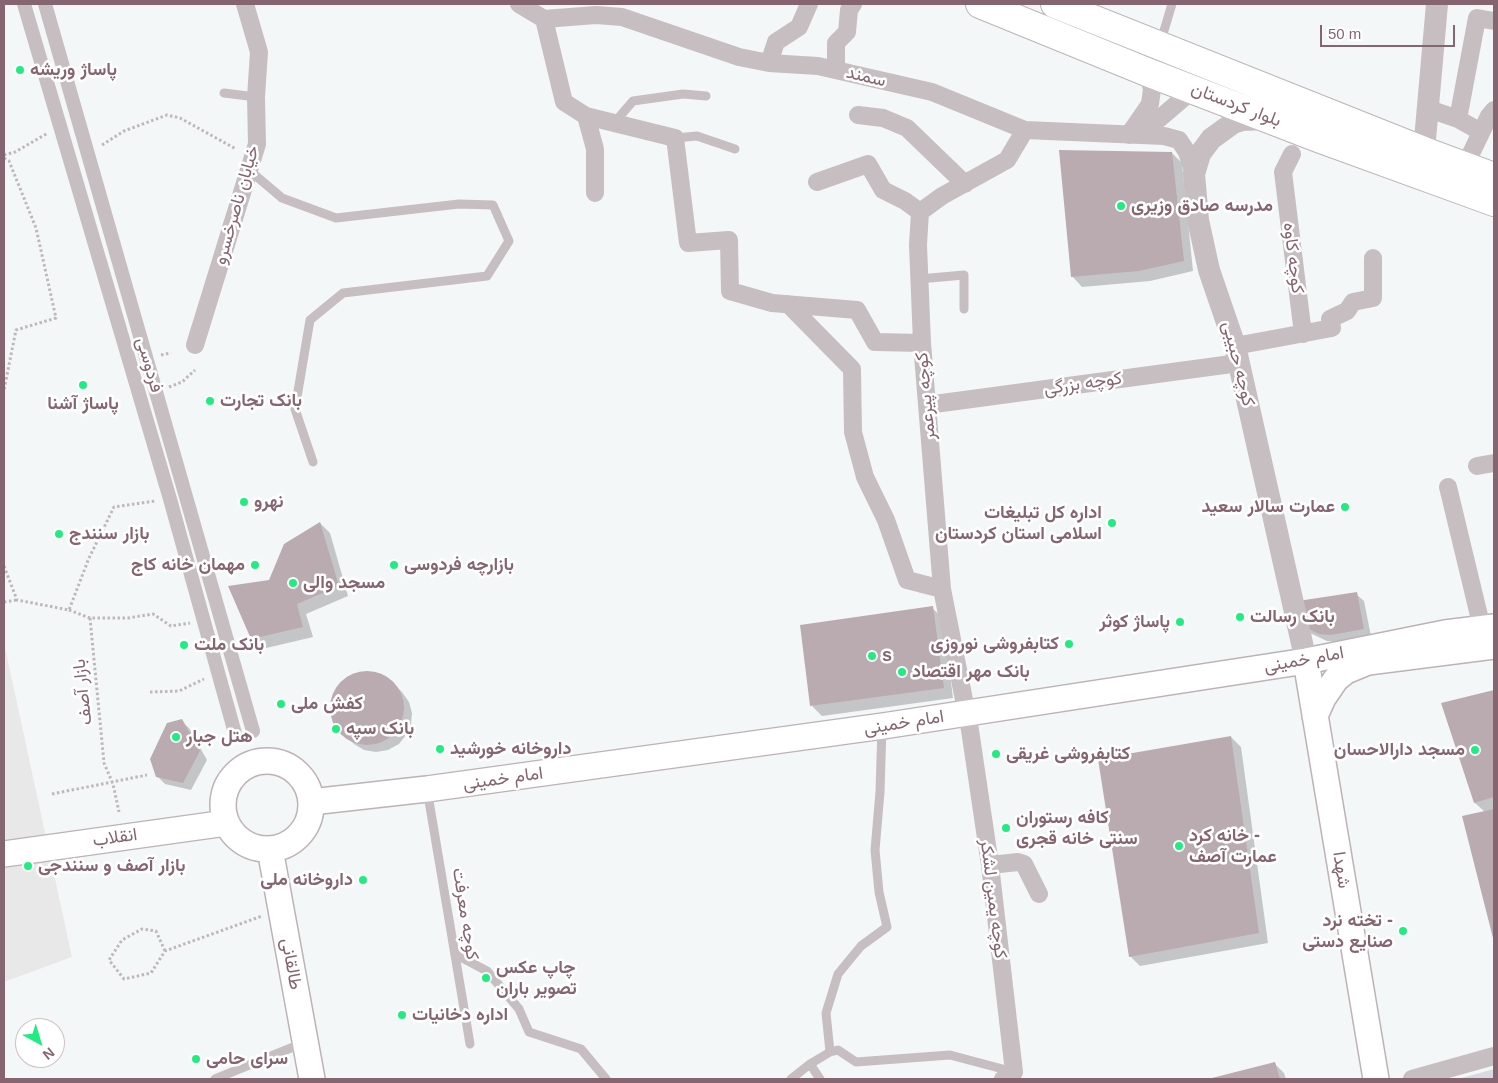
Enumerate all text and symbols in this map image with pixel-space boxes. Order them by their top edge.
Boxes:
scale bar [1323,15,1458,47]
text: 50 m [1328,25,1361,42]
place label: پاساژ وریشه [30,59,117,81]
street label: سمند [844,62,888,92]
marker: پاساژ وریشه [14,64,26,76]
street label: بلوار کردستان [1188,78,1284,132]
street label: خیابان ناصرخسرو [210,143,264,267]
place label: مدرسه صادق وزیری [1131,195,1273,217]
marker: مدرسه صادق وزیری [1115,200,1127,212]
street label: کوچه کاوه [1278,221,1308,295]
street label: کوچه حبیبی [1217,319,1259,409]
street label: فردوسی [131,335,167,395]
street label: کوچه پیرعمر [911,351,941,441]
street label: کوچه بزرگی [1043,368,1123,400]
marker: پاساژ آشنا [77,379,89,391]
place label: بانک تجارت [220,390,302,412]
place label: پاساژ آشنا [47,393,119,415]
marker: بانک تجارت [204,395,216,407]
place label: نهرو [254,491,284,513]
marker: نهرو [238,496,250,508]
place label: عمارت سالار سعید [1202,496,1335,518]
marker: عمارت سالار سعید [1339,501,1351,513]
place label: اداره کل تبلیغات اسلامی استان کردستان [935,502,1102,544]
marker: اداره کل تبلیغات اسلامی استان کردستان [1106,517,1118,529]
place label: بازار سنندج [69,523,150,545]
marker: بازار سنندج [53,528,65,540]
place label: مهمان خانه کاج [131,554,245,576]
place label: بازارچه فردوسی [404,554,514,576]
marker: مهمان خانه کاج [249,559,261,571]
marker: بازارچه فردوسی [388,559,400,571]
place label: مسجد والی [303,572,385,594]
marker: مسجد والی [287,577,299,589]
place label: بانک رسالت [1250,606,1335,628]
place label: پاساژ کوثر [1099,611,1170,633]
marker: بانک رسالت [1234,611,1246,623]
marker: پاساژ کوثر [1174,616,1186,628]
place label: کتابفروشی نوروزی [931,633,1059,655]
place label: بانک ملت [194,634,264,656]
marker: کتابفروشی نوروزی [1063,638,1075,650]
marker: بانک ملت [178,639,190,651]
street label: امام خمینی [1262,642,1346,678]
place label: s [882,645,892,667]
marker: s [866,650,878,662]
street label: بازار آصف [69,658,97,726]
place label: بانک مهر اقتصاد [912,661,1030,683]
marker: بانک مهر اقتصاد [896,666,908,678]
place label: کفش ملی [291,693,363,715]
marker: کفش ملی [275,698,287,710]
street label: امام خمینی [862,706,946,740]
place label: بانک سپه [346,718,414,740]
marker: بانک سپه [330,723,342,735]
place label: هتل جبار [186,726,253,748]
marker: هتل جبار [170,731,182,743]
place label: داروخانه خورشید [450,738,571,760]
place label: مسجد دارالاحسان [1334,739,1465,761]
marker: داروخانه خورشید [434,743,446,755]
place label: کتابفروشی غریقی [1006,743,1130,765]
marker: مسجد دارالاحسان [1469,744,1481,756]
marker: کتابفروشی غریقی [990,748,1002,760]
street label: امام خمینی [461,763,545,795]
place label: کافه رستوران سنتی خانه قجری [1016,807,1138,850]
marker: کافه رستوران سنتی خانه قجری [1000,822,1012,834]
street label: انقلاب [91,824,139,852]
place label: خانه کرد - عمارت آصف [1189,825,1277,868]
street label: کوچه یمین لشکر [975,838,1011,960]
marker: خانه کرد - عمارت آصف [1173,840,1185,852]
street label: شهدا [1327,850,1355,890]
place label: بازار آصف و سنندجی [38,855,185,877]
marker: بازار آصف و سنندجی [22,860,34,872]
street label: کوچه معرفت [447,866,483,962]
place label: داروخانه ملی [260,869,353,891]
marker: داروخانه ملی [357,874,369,886]
place label: تخته نرد - صنایع دستی [1302,910,1393,952]
marker: تخته نرد - صنایع دستی [1397,925,1409,937]
street label: طالقانی [276,936,306,992]
place label: چاپ عکس تصویر باران [496,957,577,1000]
marker: چاپ عکس تصویر باران [480,972,492,984]
place label: اداره دخانیات [412,1004,508,1026]
marker: اداره دخانیات [396,1009,408,1021]
north arrow [15,1018,65,1068]
text: N [40,1044,58,1063]
place label: سرای حامی [206,1048,288,1070]
marker: سرای حامی [190,1053,202,1065]

